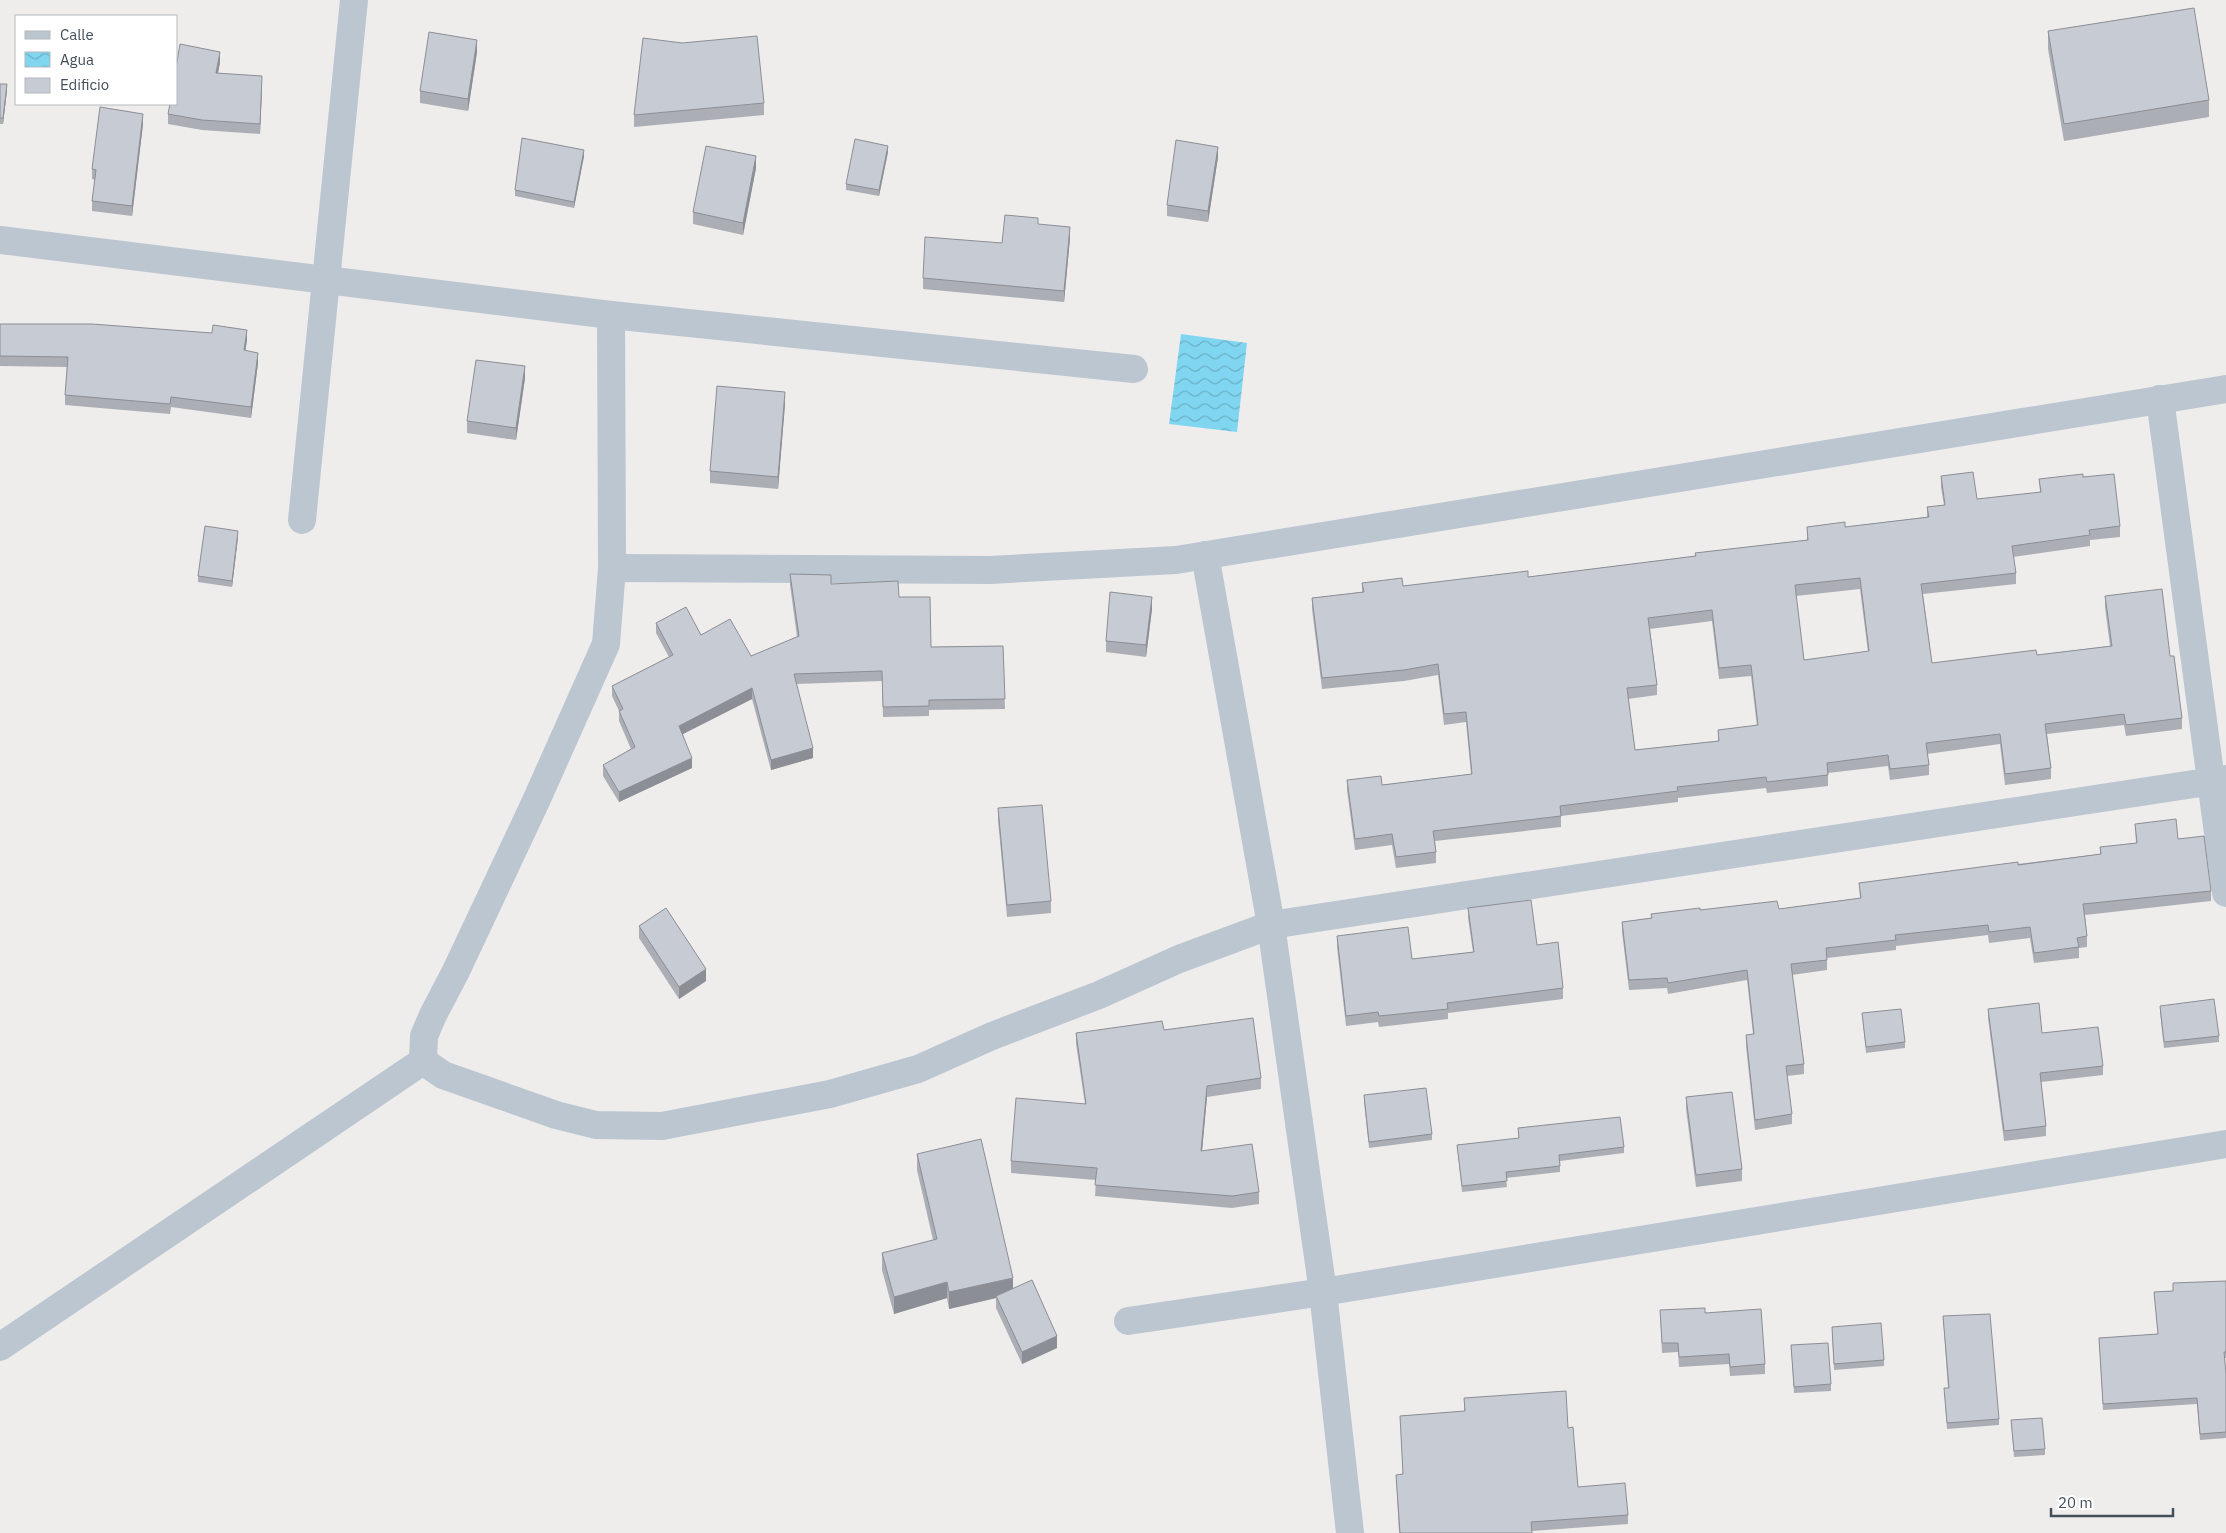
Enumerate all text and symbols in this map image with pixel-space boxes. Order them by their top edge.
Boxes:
legend [15,15,178,105]
text: Calle [60,25,94,44]
text: Agua [60,50,94,69]
text: Edificio [60,75,109,94]
scale bar [2051,1486,2174,1518]
text: 20 m [2058,1493,2093,1512]

